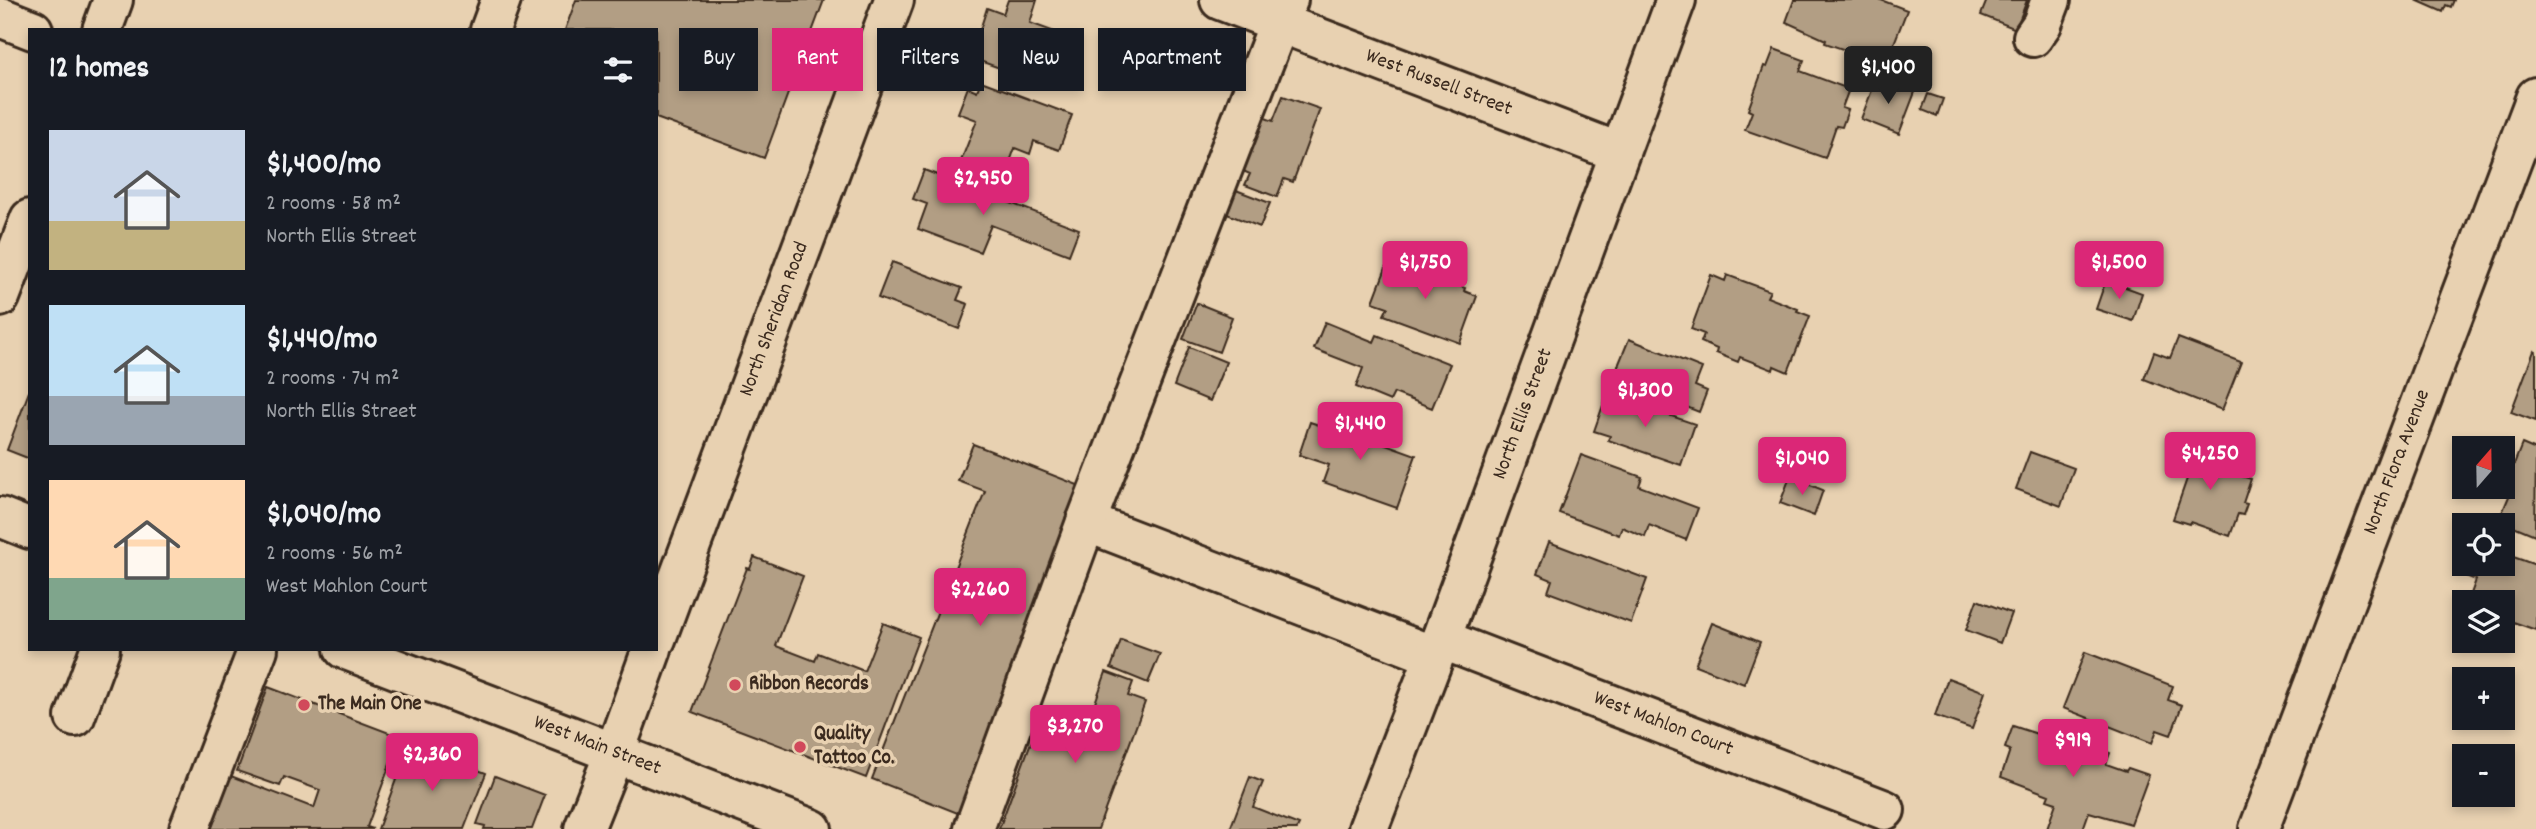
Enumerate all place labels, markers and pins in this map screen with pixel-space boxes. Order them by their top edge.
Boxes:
pin: $1,400 [1831,46,1945,106]
pin: $2,950 [926,158,1040,217]
pin: $1,750 [1368,242,1482,301]
pin: $1,500 [2062,242,2176,301]
pin: $1,300 [1588,370,1702,429]
pin: $1,440 [1303,402,1417,462]
pin: $4,250 [2153,433,2267,492]
pin: $1,040 [1745,438,1859,497]
pin: $2,260 [923,568,1037,628]
place label: Ribbon Records [749,670,869,700]
marker: Ribbon Records [727,677,743,693]
place label: The Main One [318,690,422,720]
marker: The Main One [296,697,312,713]
pin: $3,270 [1018,706,1132,765]
place label: Quality Tattoo Co. [814,720,894,774]
pin: $919 [2032,720,2114,779]
pin: $2,360 [375,734,489,793]
marker: Quality Tattoo Co. [792,739,808,755]

